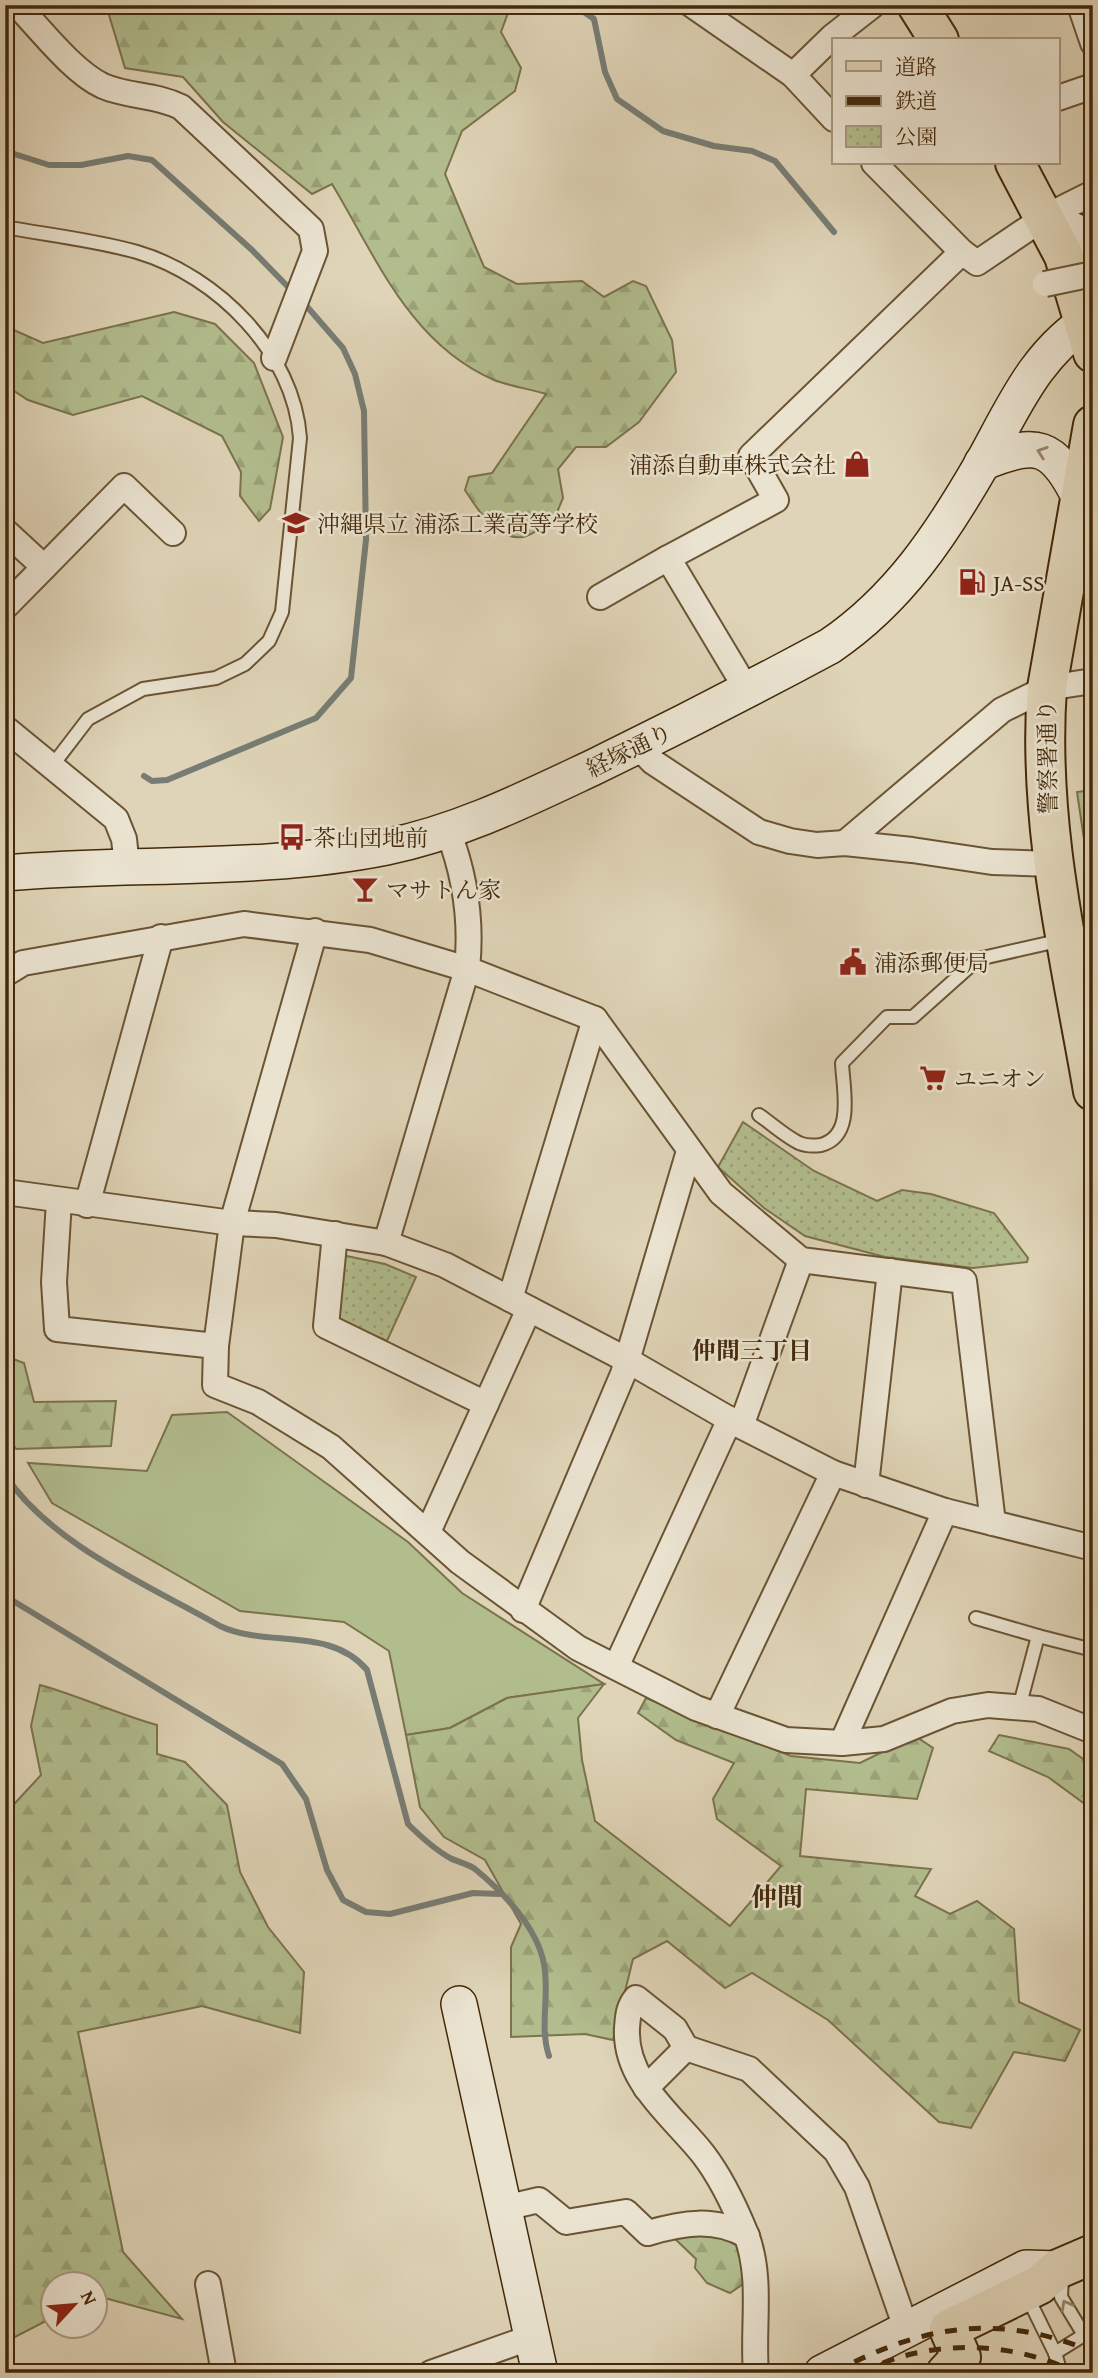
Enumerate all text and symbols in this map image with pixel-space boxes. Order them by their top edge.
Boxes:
legend [832,38,1060,164]
text: 道路 [895,51,937,82]
text: 鉄道 [895,85,937,116]
text: 公園 [895,121,937,152]
one-way arrow [1036,446,1048,460]
place label: 浦添自動車株式会社 [629,448,836,481]
shop icon: 浦添自動車株式会社 [842,449,872,479]
place label: 沖縄県立 浦添工業高等学校 [317,507,598,540]
school or university icon: 沖縄県立 浦添工業高等学校 [281,508,311,538]
place label: JA-SS [990,566,1045,599]
fuel station icon: JA-SS [957,567,987,597]
street label: 警察署通り [1029,699,1065,815]
street label: 経塚通り [580,715,678,785]
place label: 茶山団地前 [313,821,428,854]
bus stop icon: 茶山団地前 [277,822,307,852]
place label: マサトん家 [386,873,501,906]
bar icon: マサトん家 [350,874,380,904]
place label: 浦添郵便局 [874,946,989,979]
public building icon: 浦添郵便局 [838,947,868,977]
place label: ユニオン [954,1062,1046,1095]
supermarket icon: ユニオン [918,1063,948,1093]
district label: 仲間三丁目 [692,1333,812,1368]
district label: 仲間 [751,1877,803,1916]
north arrow [38,2270,108,2340]
text: N [74,2286,105,2310]
one-way arrow [1061,2299,1074,2312]

